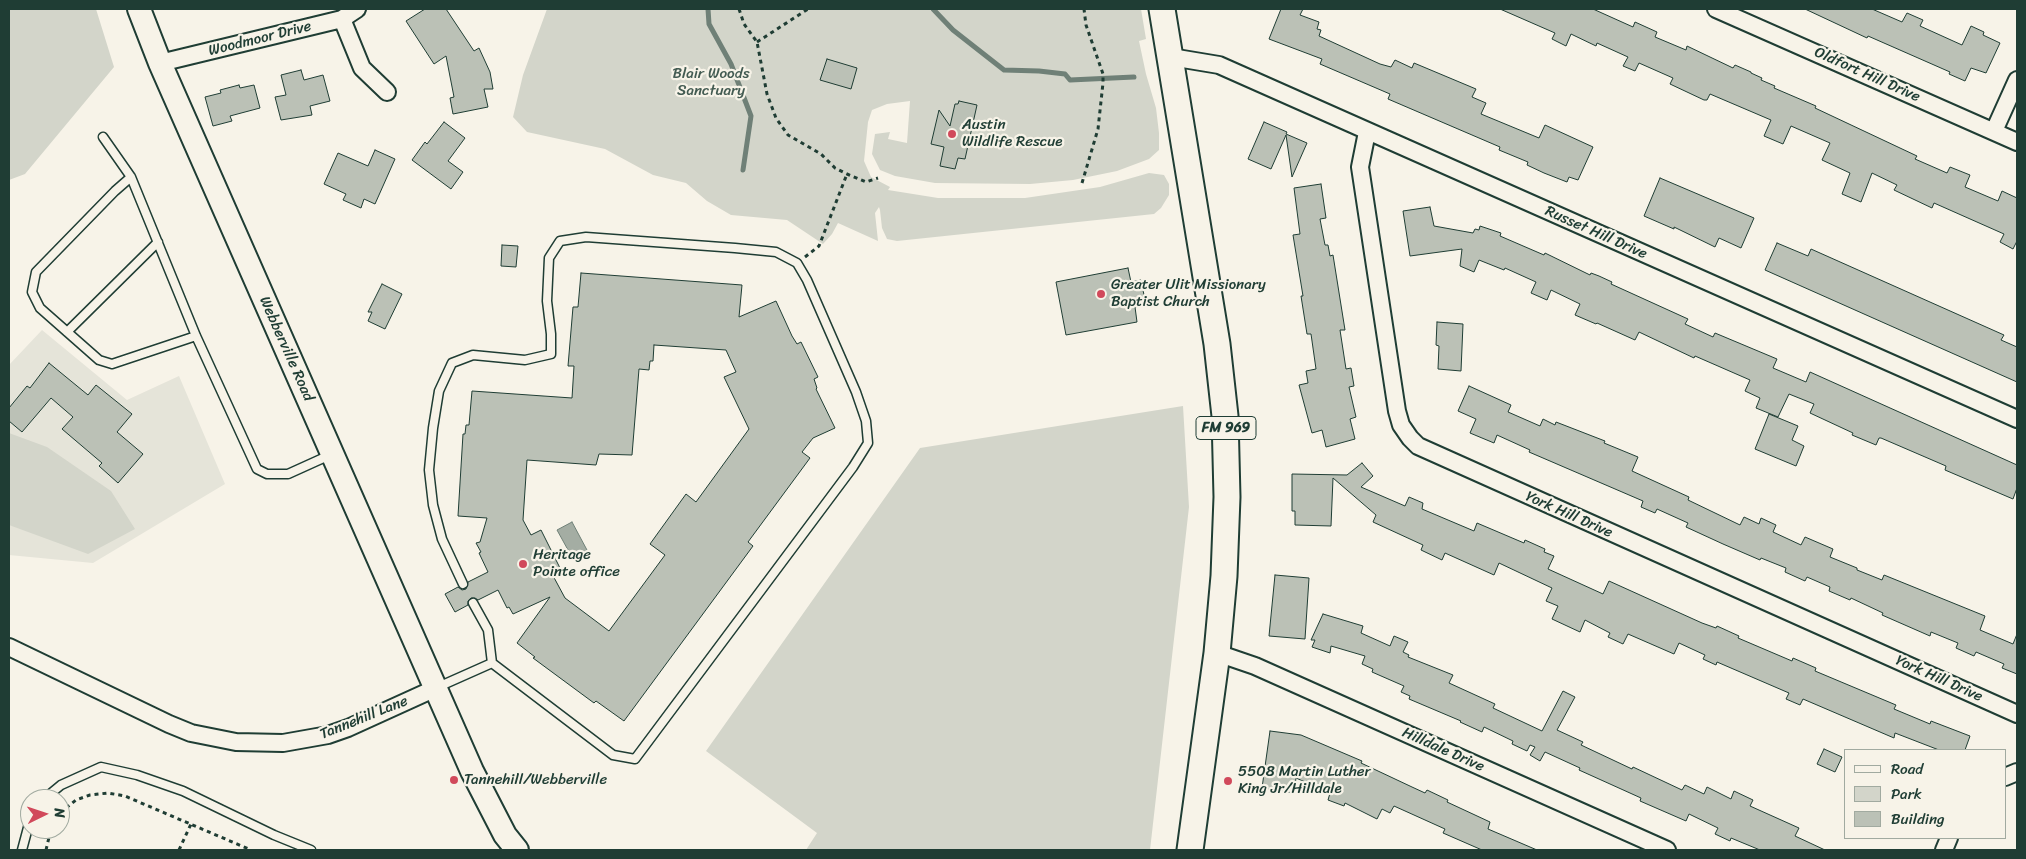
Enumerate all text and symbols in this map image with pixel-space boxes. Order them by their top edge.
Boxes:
street label: Woodmoor Drive [207,18,313,60]
street label: Oldfort Hill Drive [1811,44,1923,106]
park label: Blair Woods Sanctuary [672,65,750,100]
place label: Austin Wildlife Rescue [962,116,1063,151]
marker: Austin Wildlife Rescue [946,128,958,140]
street label: Russet Hill Drive [1542,202,1650,264]
place label: Greater Ulit Missionary Baptist Church [1111,276,1266,311]
marker: Greater Ulit Missionary Baptist Church [1095,288,1107,300]
street label: Webberville Road [255,294,317,404]
road number: FM 969 [1196,416,1256,439]
street label: York Hill Drive [1523,488,1615,542]
place label: Heritage Pointe office [533,546,620,581]
marker: Heritage Pointe office [517,558,529,570]
street label: York Hill Drive [1893,652,1985,706]
street label: Tannehill Lane [317,692,411,744]
street label: Hilldale Drive [1399,724,1487,776]
legend [1844,749,2006,839]
text: Road [1891,756,1923,782]
place label: 5508 Martin Luther King Jr/Hilldale [1238,763,1371,798]
place label: Tannehill/Webberville [464,771,607,789]
marker: Tannehill/Webberville [448,774,460,786]
marker: 5508 Martin Luther King Jr/Hilldale [1222,775,1234,787]
text: Park [1891,781,1922,807]
north arrow [20,789,70,839]
text: Building [1891,806,1945,832]
text: N [47,807,72,819]

